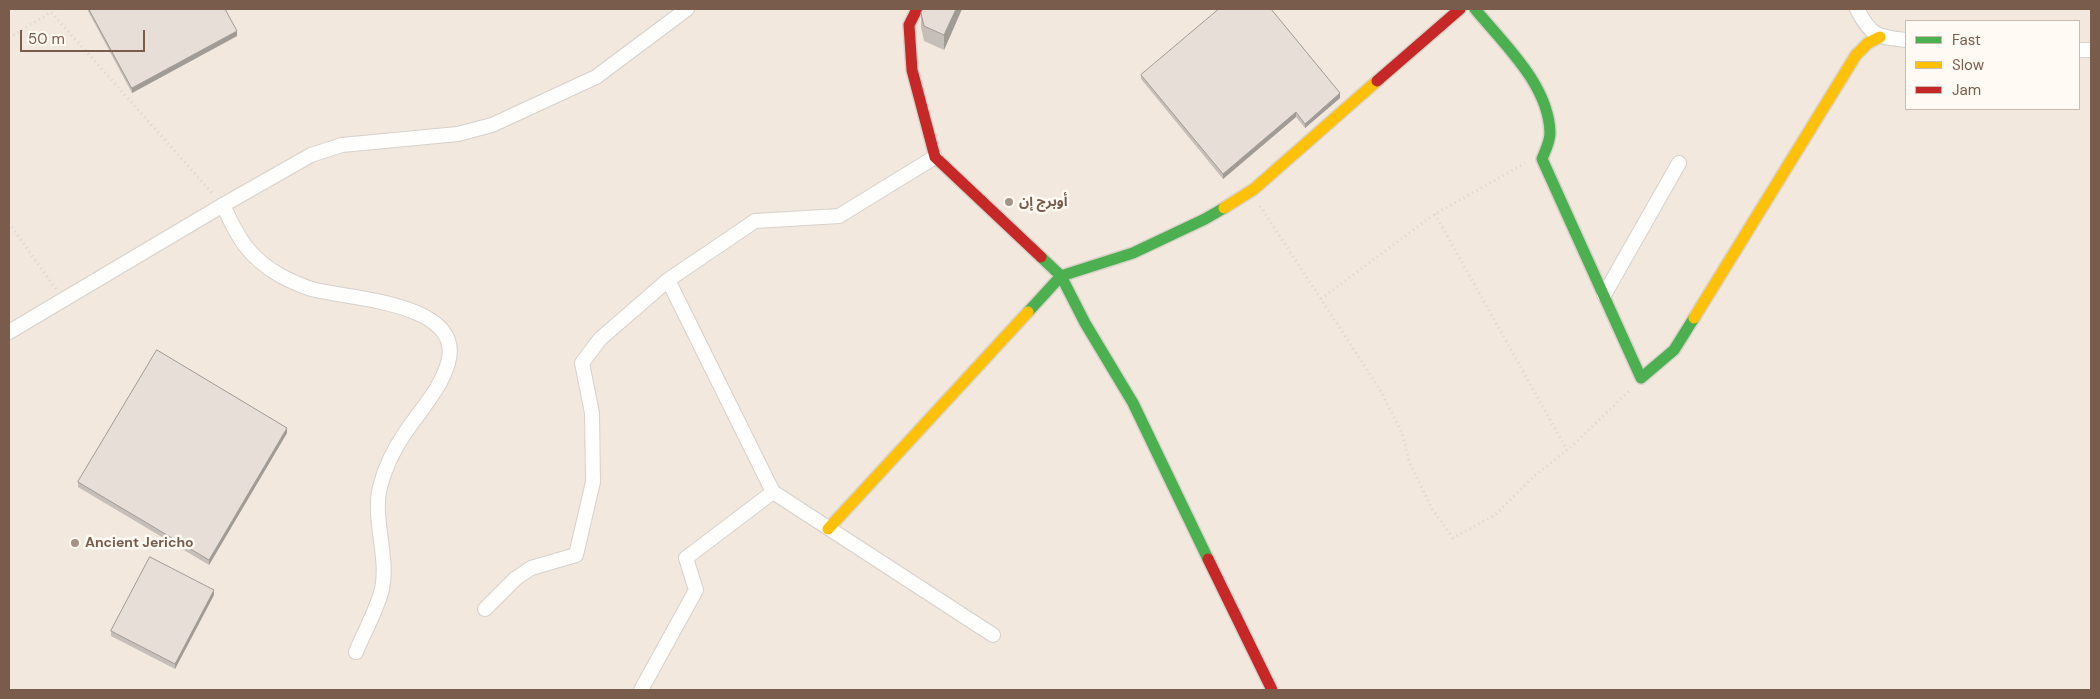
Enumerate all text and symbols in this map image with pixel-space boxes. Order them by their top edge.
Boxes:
scale bar [22,20,148,52]
legend [1905,20,2080,110]
text: 50 m [28,29,65,49]
text: Fast [1952,30,1981,50]
text: Slow [1952,55,1984,75]
text: Jam [1952,80,1981,100]
place label: أوبرج إن [1019,194,1068,210]
marker: أوبرج إن [1003,196,1015,208]
place label: Ancient Jericho [85,535,194,551]
marker: Ancient Jericho [69,537,81,549]

